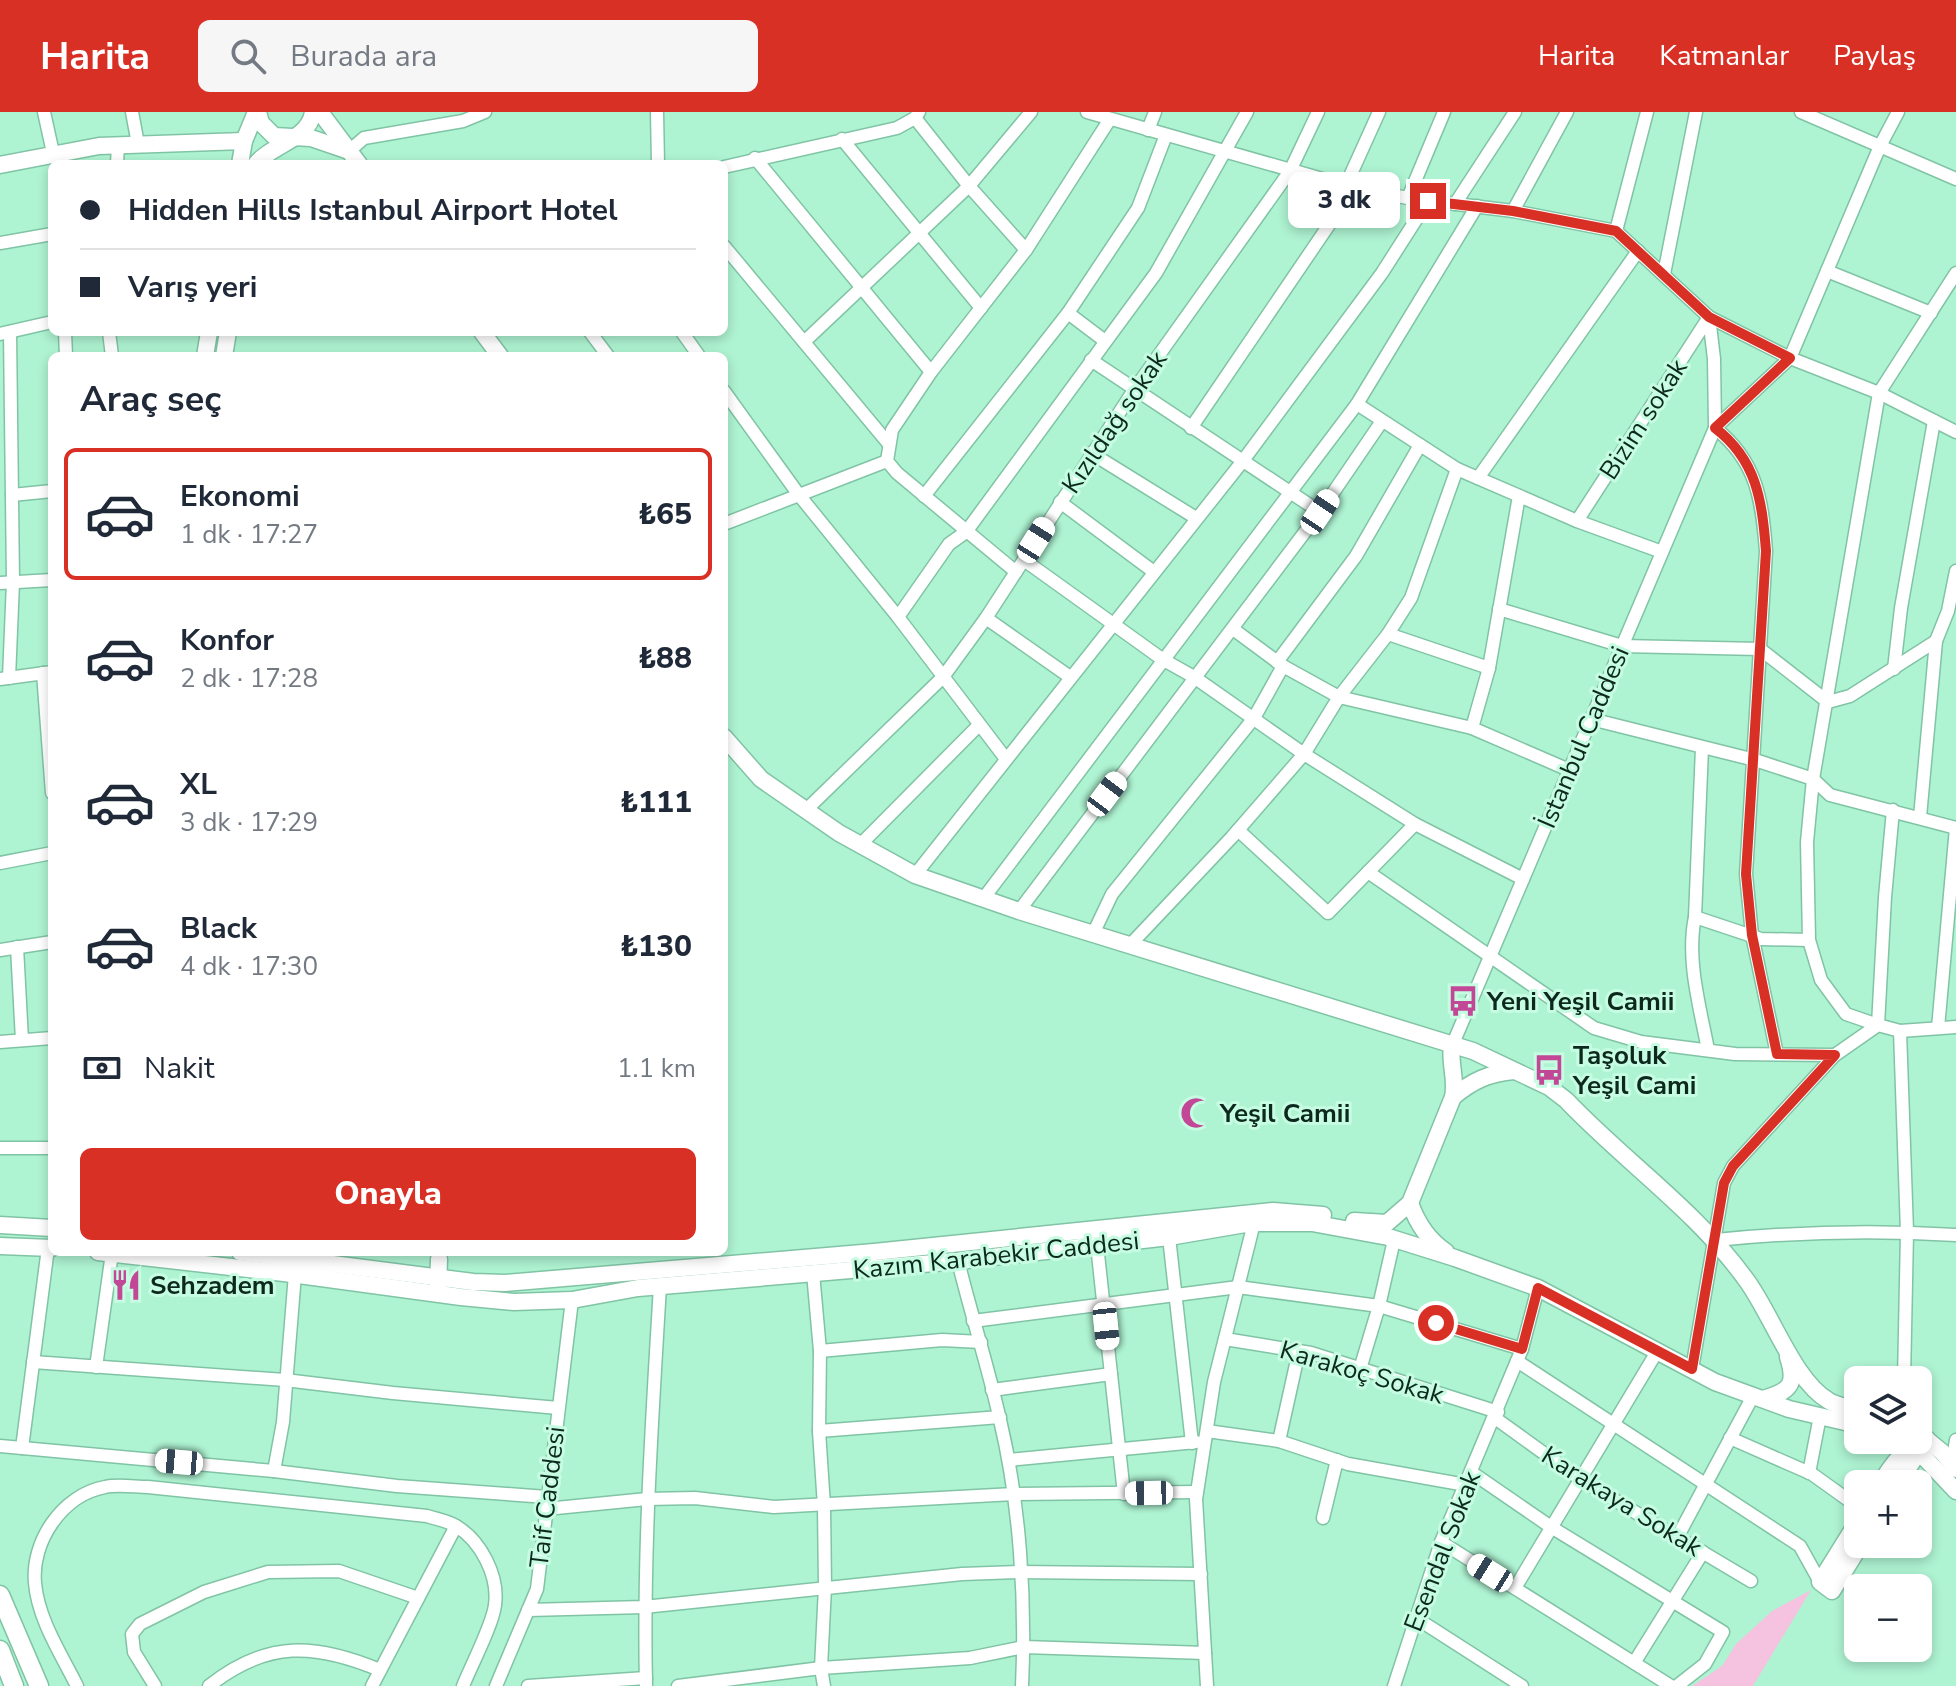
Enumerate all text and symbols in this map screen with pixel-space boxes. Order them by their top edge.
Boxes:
search box [198,20,758,92]
text: Harita [40,31,150,82]
icon: search [226,34,270,78]
text: Burada ara [290,36,437,77]
text: Harita [1538,37,1615,75]
text: Katmanlar [1659,37,1789,75]
text: Paylaş [1833,37,1916,75]
callout: 3 dk [1288,173,1400,229]
text: 3 dk [1317,182,1371,217]
route end [1410,183,1446,219]
text: Hidden Hills Istanbul Airport Hotel [128,190,618,231]
text: Varış yeri [128,267,257,308]
street label: Kızıldağ sokak [1054,343,1176,501]
street label: Bizim sokak [1591,351,1696,486]
text: Araç seç [80,375,221,424]
text: Ekonomi [180,476,300,517]
icon: car [84,478,156,550]
car [1297,485,1343,539]
text: ₺65 [638,494,692,535]
car [1013,513,1059,567]
text: 1 dk · 17:27 [180,517,318,552]
text: Konfor [180,620,274,661]
icon: car [84,622,156,694]
text: ₺88 [638,638,692,679]
street label: İstanbul Caddesi [1529,641,1638,833]
text: 2 dk · 17:28 [180,661,318,696]
text: XL [180,764,217,805]
icon: car [84,766,156,838]
car [1083,768,1131,820]
text: ₺111 [620,782,692,823]
text: 3 dk · 17:29 [180,805,318,840]
text: Black [180,908,257,949]
icon: car [84,910,156,982]
text: ₺130 [620,926,692,967]
text: 4 dk · 17:30 [180,949,318,984]
bus stop icon: Yeni Yeşil Camii [1446,984,1480,1018]
place label: Yeni Yeşil Camii [1486,984,1674,1019]
place label: Taşoluk Yeşil Cami [1572,1038,1696,1103]
icon: cash [80,1046,124,1090]
text: Nakit [144,1048,215,1089]
text: 1.1 km [617,1051,696,1086]
bus stop icon: Taşoluk Yeşil Cami [1532,1053,1566,1087]
mosque icon: Yeşil Camii [1179,1096,1213,1130]
place label: Yeşil Camii [1219,1096,1351,1131]
button: Onayla [80,1148,696,1240]
street label: Kazım Karabekir Caddesi [851,1223,1141,1288]
restaurant icon: Sehzadem [109,1268,143,1302]
place label: Sehzadem [150,1268,275,1303]
car [1092,1301,1120,1351]
route start [1418,1305,1454,1341]
street label: Karakoç Sokak [1276,1332,1449,1413]
map controls [1844,1366,1932,1662]
button: layers [1844,1366,1932,1454]
street label: Taif Caddesi [521,1424,574,1570]
street label: Karakaya Sokak [1535,1438,1710,1565]
car [154,1448,204,1476]
street label: Esendal Sokak [1396,1465,1490,1637]
button: + [1844,1470,1932,1558]
car [1125,1481,1173,1505]
car [1463,1550,1517,1596]
button: − [1844,1574,1932,1662]

